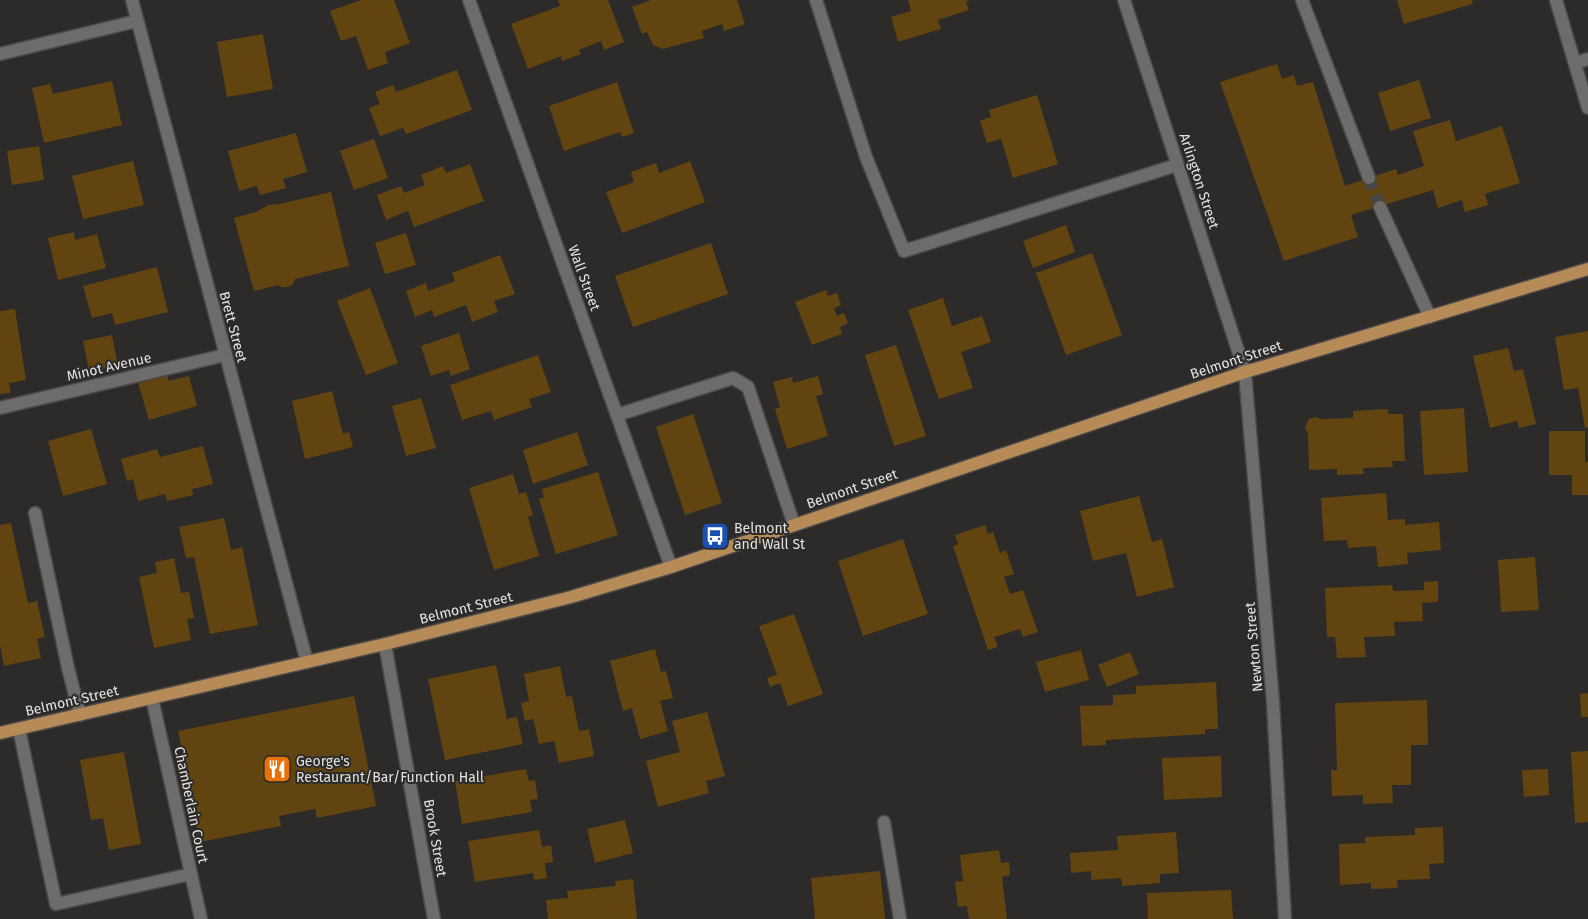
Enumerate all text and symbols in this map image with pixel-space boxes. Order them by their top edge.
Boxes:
street label: Arlington Street [1175,131,1223,232]
street label: Wall Street [564,243,604,314]
street label: Brett Street [215,290,251,365]
street label: Belmont Street [1188,337,1285,383]
street label: Minot Avenue [65,349,153,385]
street label: Belmont Street [804,465,901,513]
place label: Belmont and Wall St [734,520,806,553]
bus stop icon: Belmont and Wall St [700,521,730,551]
street label: Belmont Street [418,588,515,628]
street label: Newton Street [1242,600,1266,693]
street label: Belmont Street [24,682,121,720]
street label: Chamberlain Court [170,745,212,866]
place label: George's Restaurant/Bar/Function Hall [296,753,484,786]
restaurant icon: George's Restaurant/Bar/Function Hall [262,754,292,784]
street label: Brook Street [420,798,450,879]

